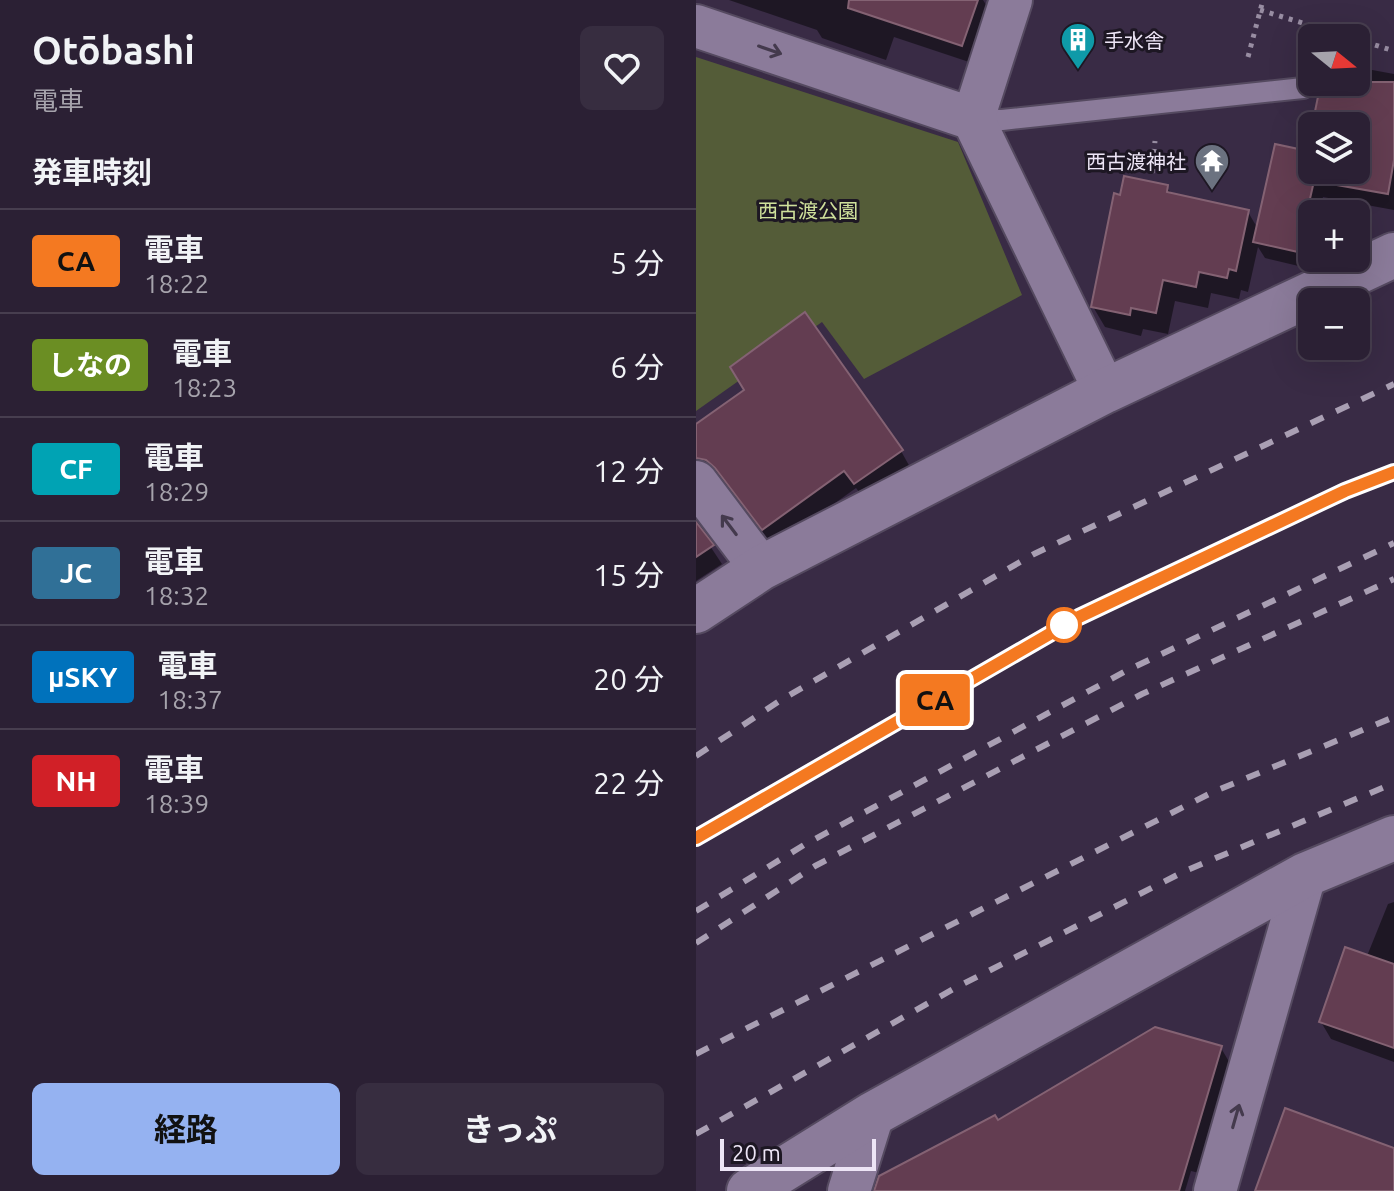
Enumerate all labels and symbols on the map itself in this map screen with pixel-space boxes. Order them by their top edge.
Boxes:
building icon: 手水舎 [1059,21,1097,71]
north arrow [1298,24,1370,96]
place label: 手水舎 [1104,29,1164,52]
one-way arrow [757,44,782,59]
temple icon: 西古渡神社 [1193,142,1231,192]
place label: 西古渡神社 [1086,150,1186,173]
park label: 西古渡公園 [758,199,858,222]
one-way arrow [720,515,737,537]
unlabelled marker [1047,608,1081,642]
line badge: CA [899,674,971,726]
one-way arrow [1230,1104,1244,1129]
scale bar [720,1135,876,1171]

